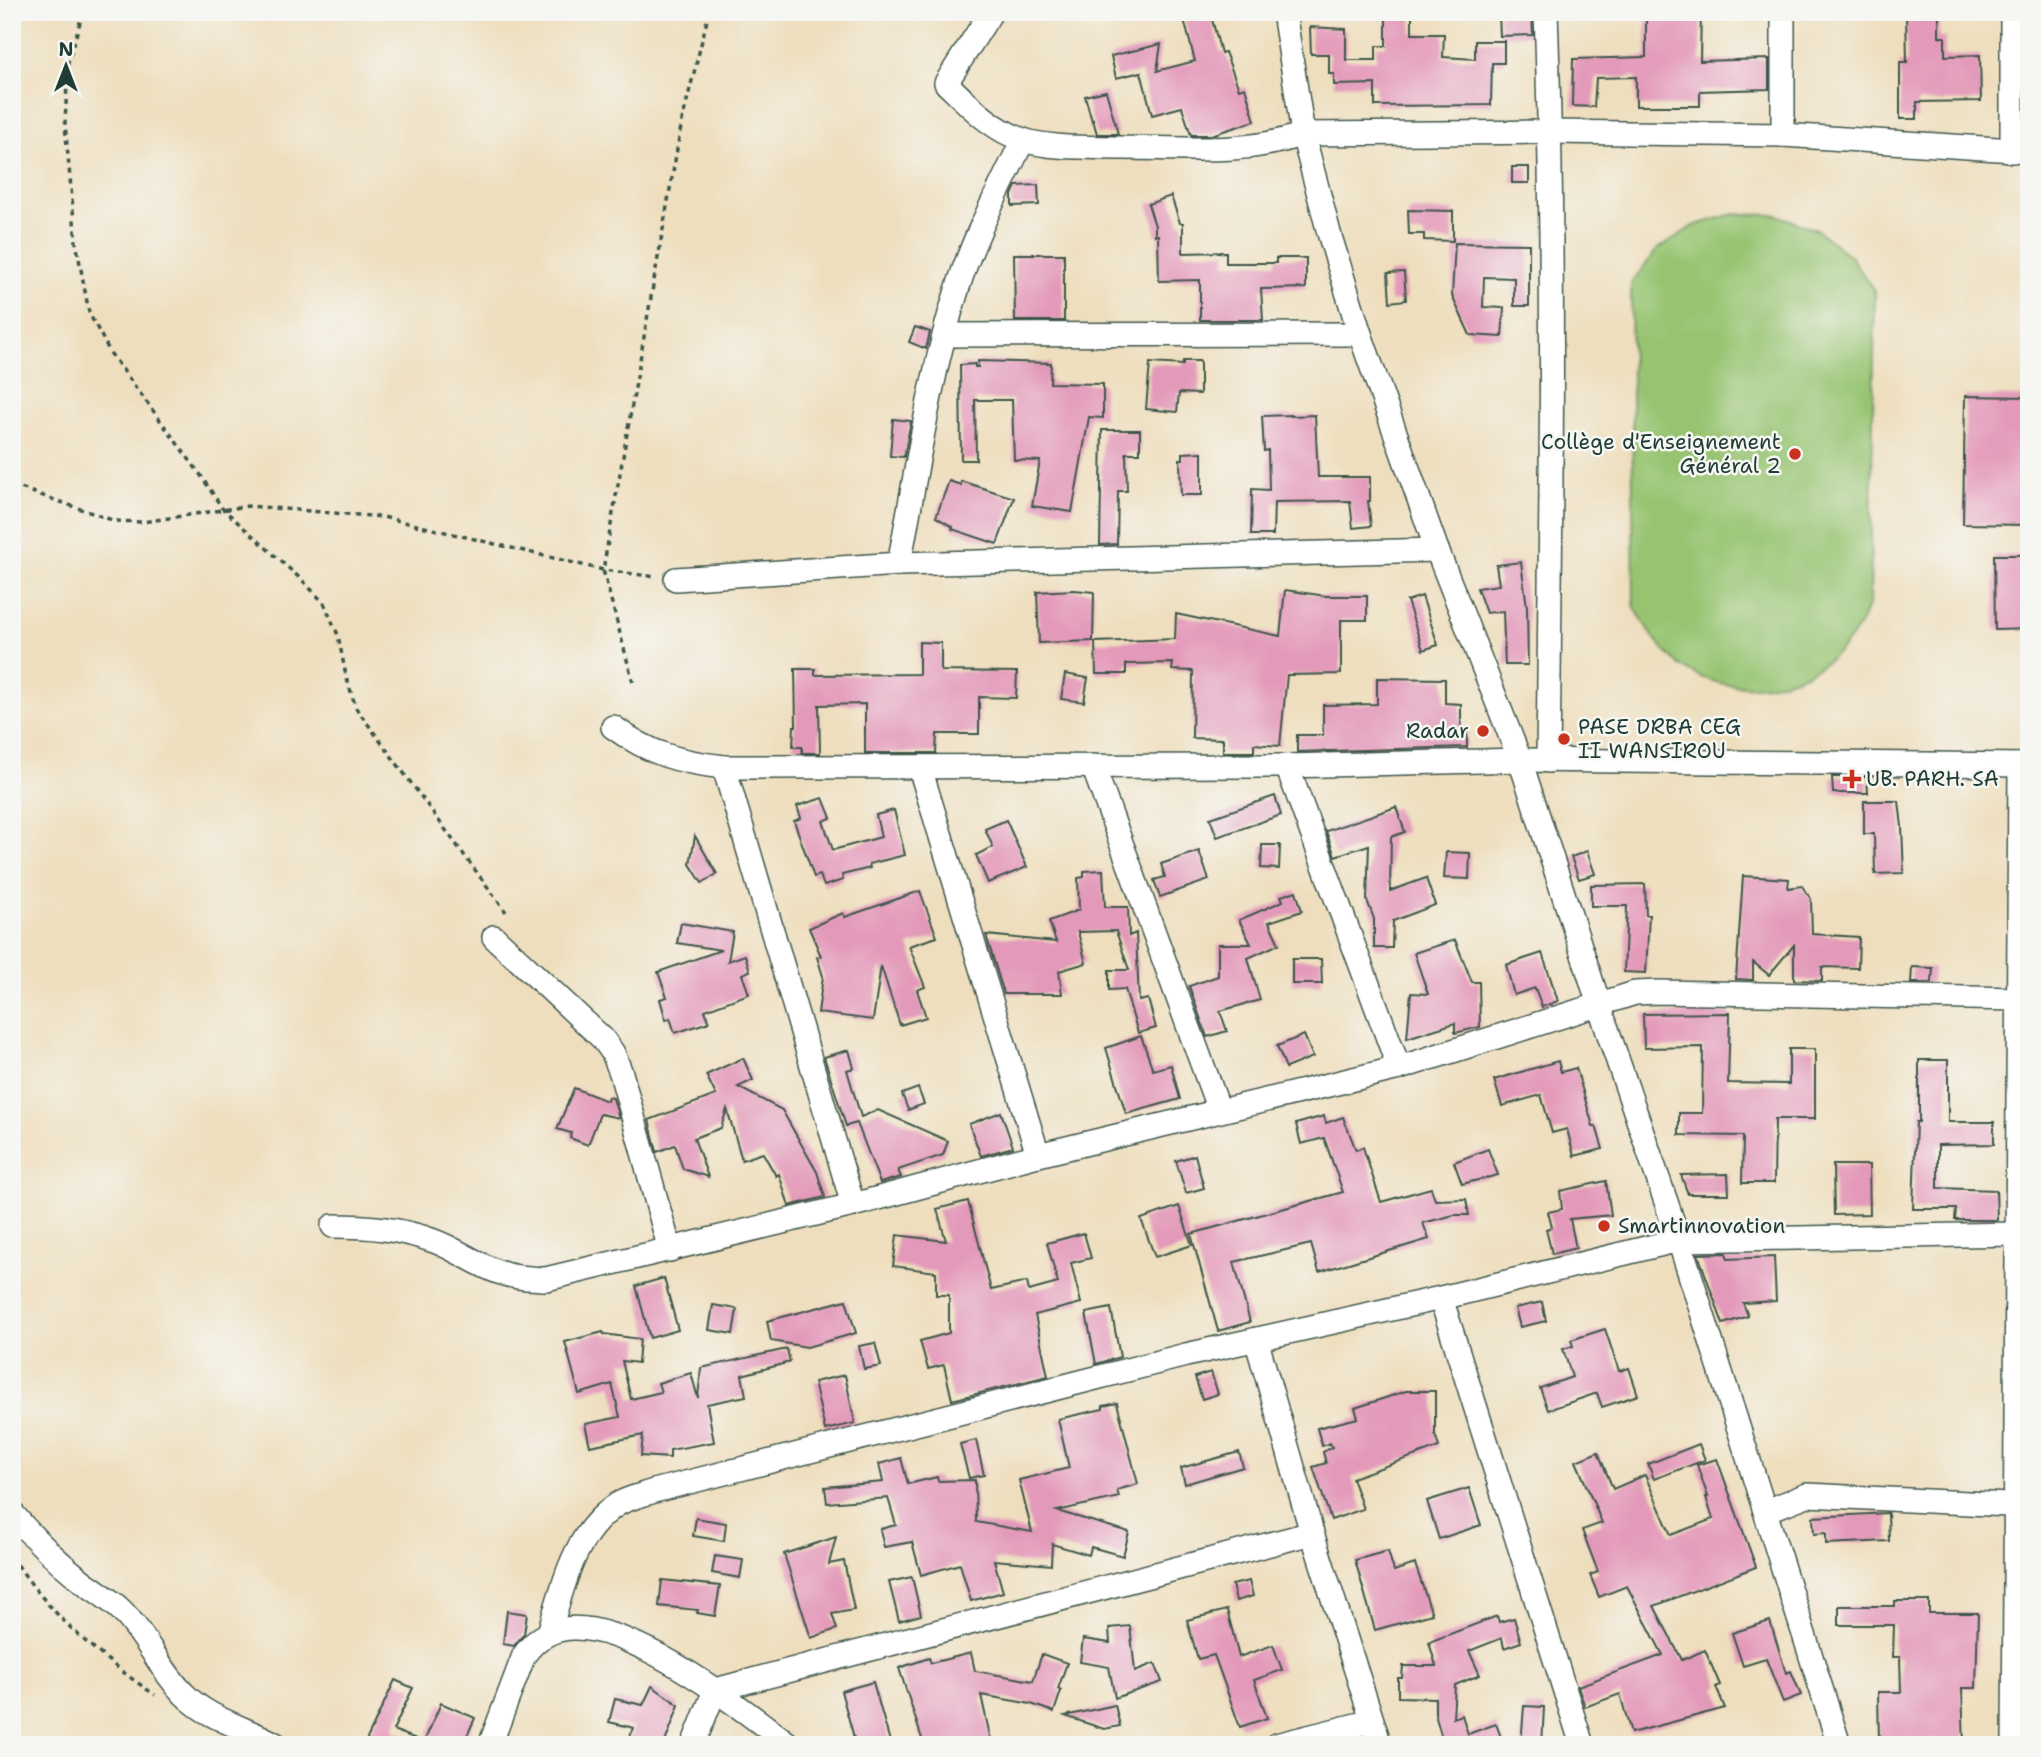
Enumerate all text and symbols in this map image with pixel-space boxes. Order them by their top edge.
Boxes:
north arrow [32,32,102,102]
text: N [58,37,74,62]
place label: Collège d'Enseignement Général 2 [1541,428,1781,480]
marker: Collège d'Enseignement Général 2 [1787,446,1803,462]
place label: PASE DRBA CEG II WANSIROU [1578,713,1741,765]
place label: Radar [1406,717,1469,745]
marker: Radar [1475,723,1491,739]
marker: PASE DRBA CEG II WANSIROU [1556,731,1572,747]
place label: UB. PARH. SA [1866,765,1999,793]
marker: UB. PARH. SA [1844,771,1860,787]
place label: Smartinnovation [1618,1212,1785,1240]
marker: Smartinnovation [1596,1218,1612,1234]

